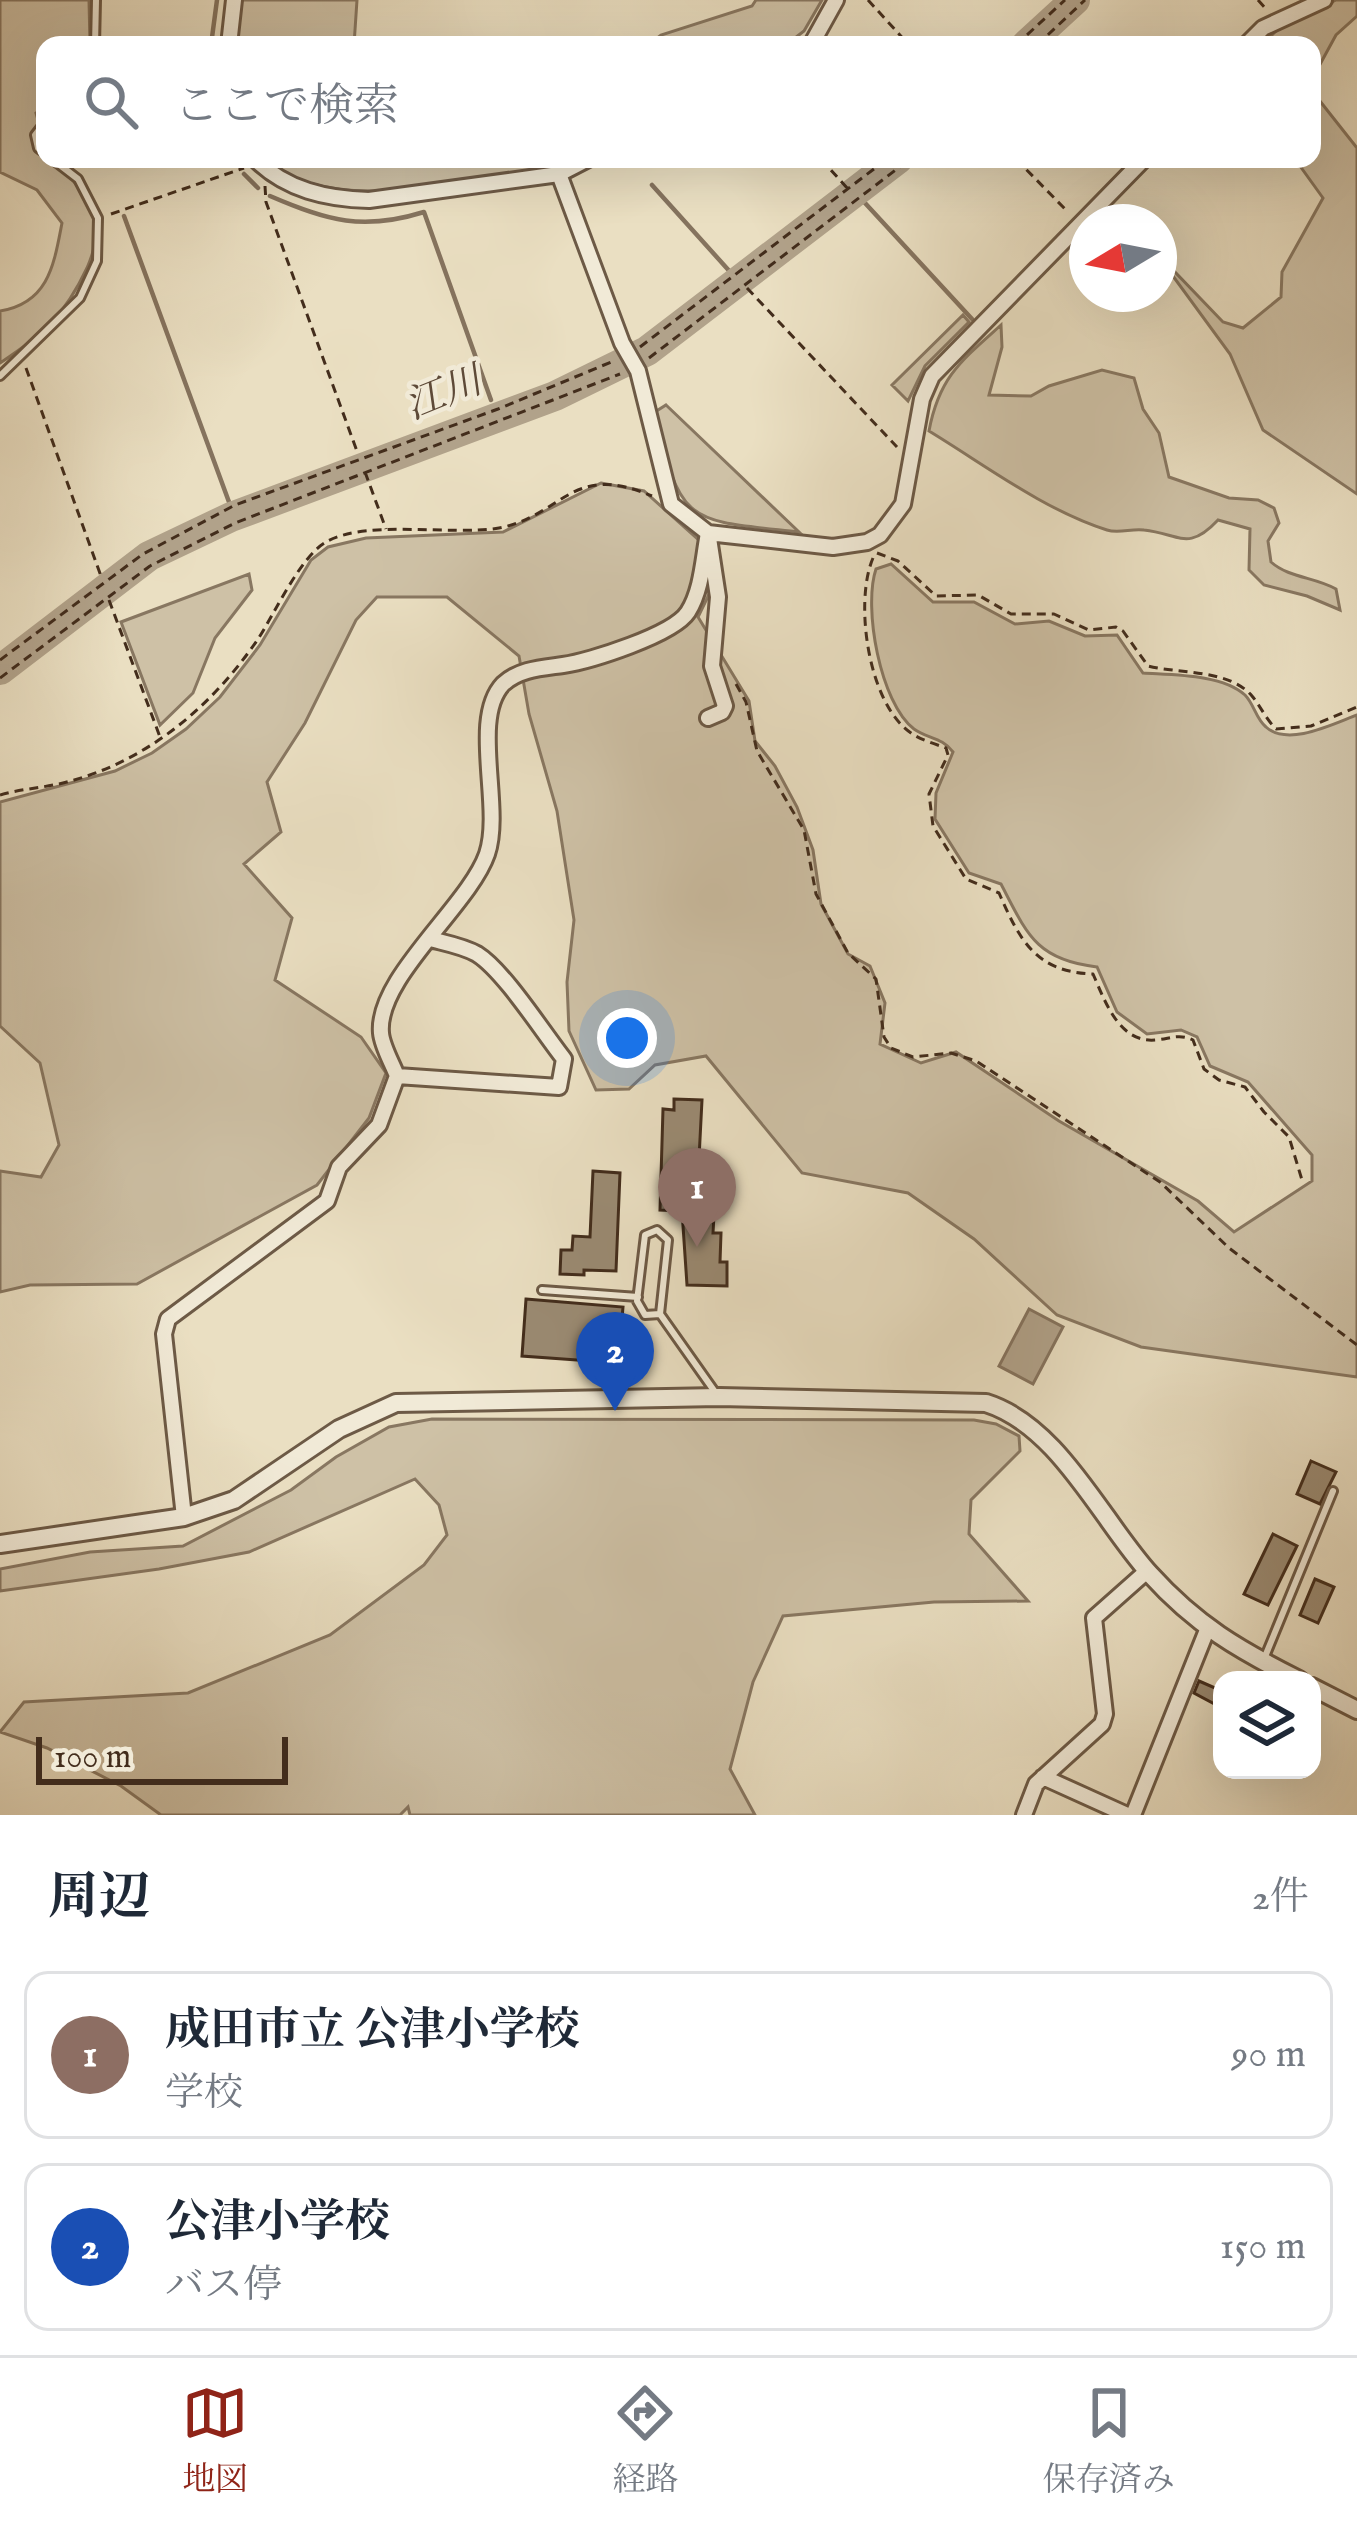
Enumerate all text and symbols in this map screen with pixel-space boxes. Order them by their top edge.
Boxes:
search box [36,36,1321,168]
icon: search [78,69,144,135]
text: ここで検索 [174,79,399,136]
north arrow [1069,204,1177,312]
water label: 江川 [399,356,493,432]
your location [597,1008,657,1068]
pin: 1 [658,1148,736,1247]
pin: 2 [576,1312,654,1411]
map controls [1213,1671,1321,1779]
button: layers [1213,1671,1321,1779]
scale bar [36,1731,288,1784]
text: 100 m [54,1737,131,1779]
text: 周辺 [48,1867,150,1932]
text: 2件 [1252,1874,1309,1923]
text: 成田市立 公津小学校 [165,2003,580,2060]
text: 1 [83,2031,97,2080]
text: 90 m [1231,2031,1306,2080]
text: 学校 [165,2070,243,2119]
text: 公津小学校 [165,2195,390,2252]
text: 2 [81,2223,99,2272]
text: 150 m [1220,2223,1306,2272]
text: バス停 [165,2262,282,2311]
tab: 地図 [182,2380,248,2502]
tab: 経路 [612,2380,678,2502]
tab: 保存済み [1043,2380,1175,2502]

